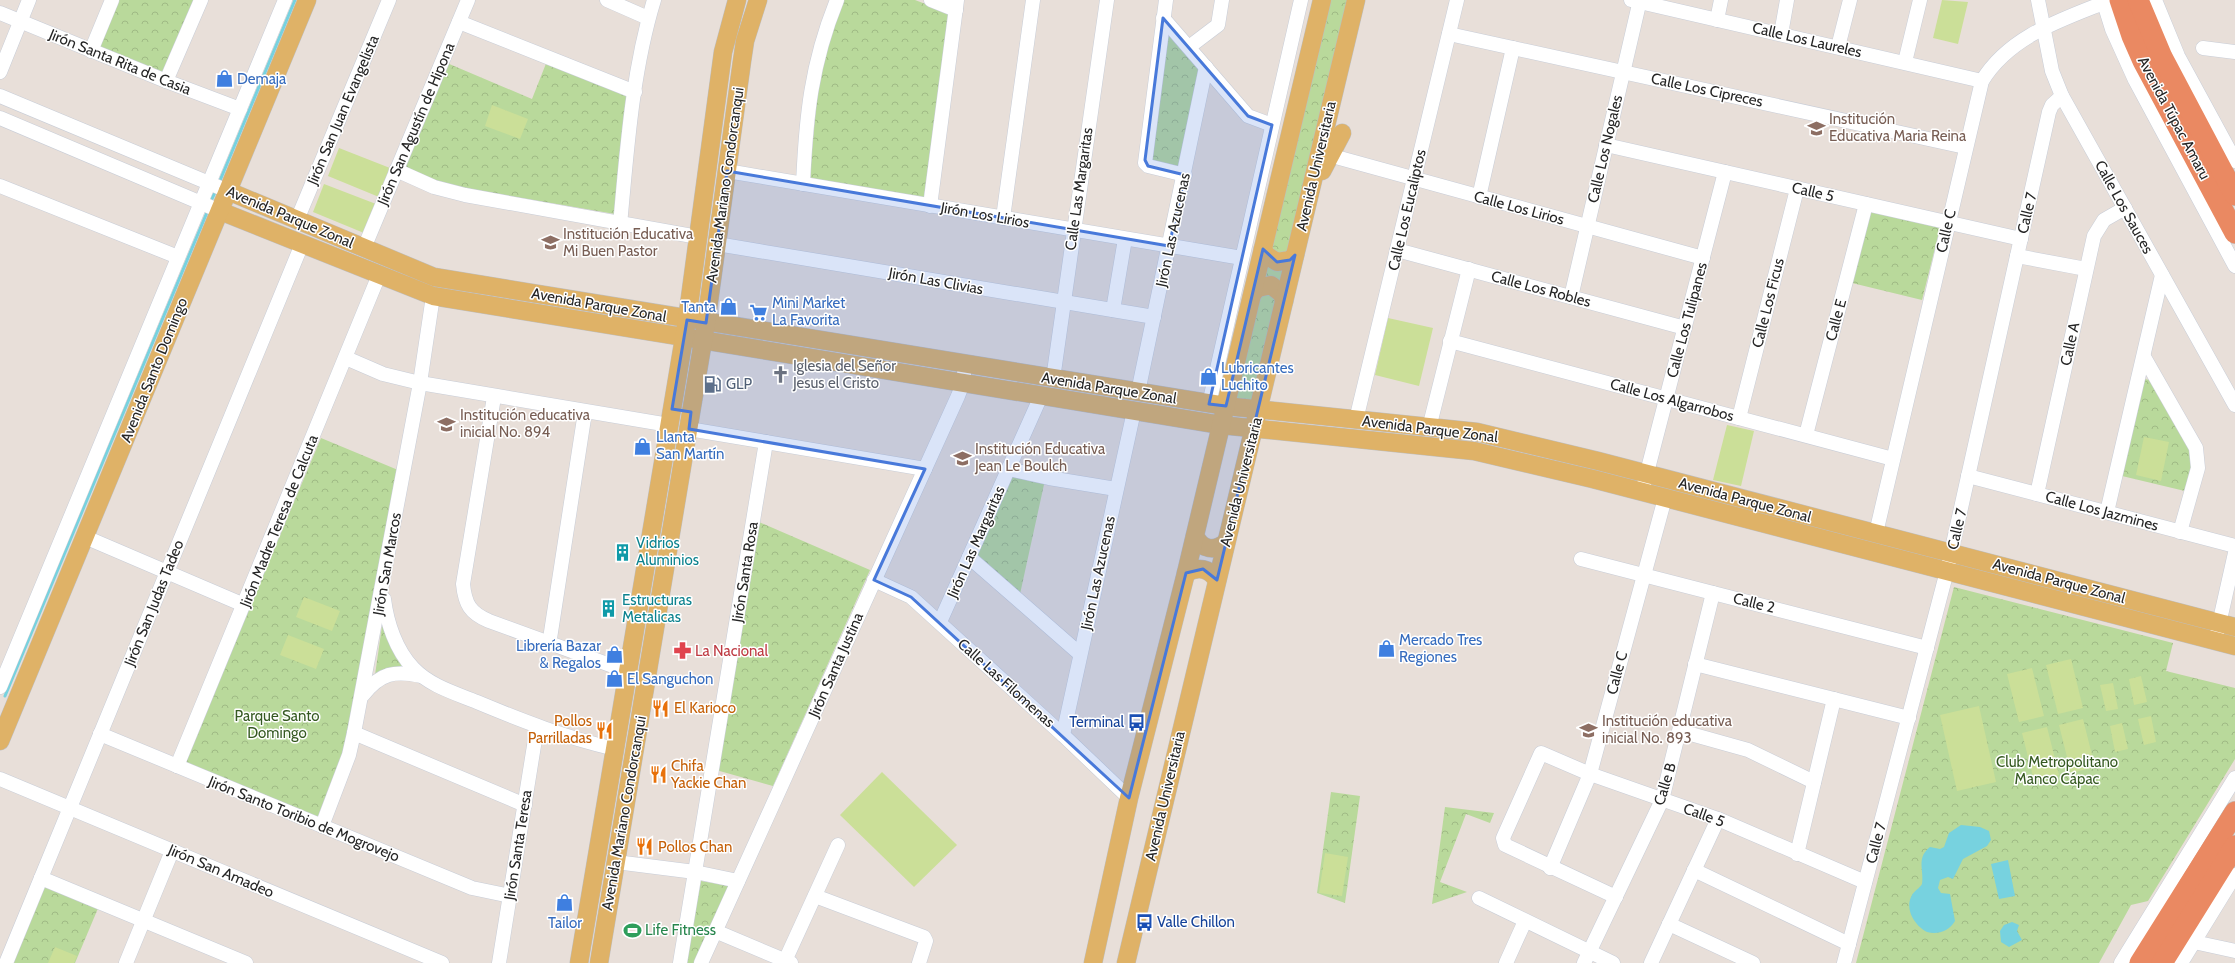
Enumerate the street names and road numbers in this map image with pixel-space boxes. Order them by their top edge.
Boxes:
street label: Calle Los Laureles [1750,19,1864,61]
street label: Jirón Santa Rita de Casia [45,25,194,99]
street label: Jirón San Juan Evangelista [303,32,383,189]
street label: Jirón San Agustín de Hipona [373,39,459,209]
street label: Avenida Túpac Amaru [2134,53,2214,183]
street label: Calle Los Cipreces [1649,69,1765,111]
street label: Avenida Mariano Condorcanqui [702,86,748,284]
street label: Calle Los Nogales [1584,93,1626,205]
street label: Avenida Universitaria [1292,99,1340,233]
street label: Calle Las Margaritas [1061,126,1097,252]
street label: Calle Los Eucaliptos [1384,148,1430,272]
street label: Calle Los Sauces [2091,157,2157,257]
street label: Jirón Las Azucenas [1152,171,1194,290]
street label: Calle 5 [1790,178,1836,206]
street label: Avenida Parque Zonal [224,182,357,252]
street label: Calle Los Lirios [1472,187,1566,229]
street label: Calle 7 [2014,190,2041,236]
street label: Jirón Los Lirios [938,198,1031,232]
street label: Calle C [1932,208,1960,254]
street label: Calle Los Ficus [1748,256,1788,350]
street label: Calle Los Tulipanes [1663,260,1711,380]
street label: Jirón Las Clivias [886,264,985,298]
street label: Calle Los Robles [1489,267,1593,311]
street label: Avenida Parque Zonal [530,284,668,326]
street label: Avenida Santo Domingo [117,295,191,445]
street label: Calle E [1822,297,1850,343]
street label: Calle A [2057,320,2084,367]
street label: Avenida Parque Zonal [1040,368,1178,408]
street label: Calle Los Algarrobos [1608,375,1736,425]
street label: Avenida Parque Zonal [1361,412,1499,446]
street label: Avenida Universitaria [1216,415,1266,549]
street label: Jirón Madre Teresa de Calcuta [236,431,322,611]
street label: Avenida Parque Zonal [1677,474,1814,526]
street label: Jirón Las Margaritas [943,483,1009,602]
street label: Calle Los Jazmines [2044,487,2160,535]
street label: Calle 7 [1944,506,1971,552]
street label: Jirón San Marcos [369,511,405,618]
street label: Jirón Las Azucenas [1077,514,1119,633]
street label: Jirón Santa Rosa [728,520,762,625]
street label: Jirón San Judas Tadeo [120,537,188,670]
street label: Avenida Parque Zonal [1991,555,2128,607]
street label: Calle 2 [1731,589,1777,617]
street label: Jirón Santa Justina [804,609,867,721]
street label: Calle Las Filomenas [954,635,1058,731]
street label: Calle C [1603,650,1631,696]
street label: Avenida Mariano Condorcanqui [598,714,650,912]
street label: Avenida Universitaria [1141,729,1189,863]
street label: Calle B [1650,761,1680,807]
street label: Jirón Santo Toribio de Mogrovejo [205,772,402,866]
street label: Jirón Santa Teresa [500,788,536,902]
street label: Calle 5 [1681,799,1727,831]
street label: Calle 7 [1862,820,1890,866]
street label: Jirón San Amadeo [165,840,277,901]

